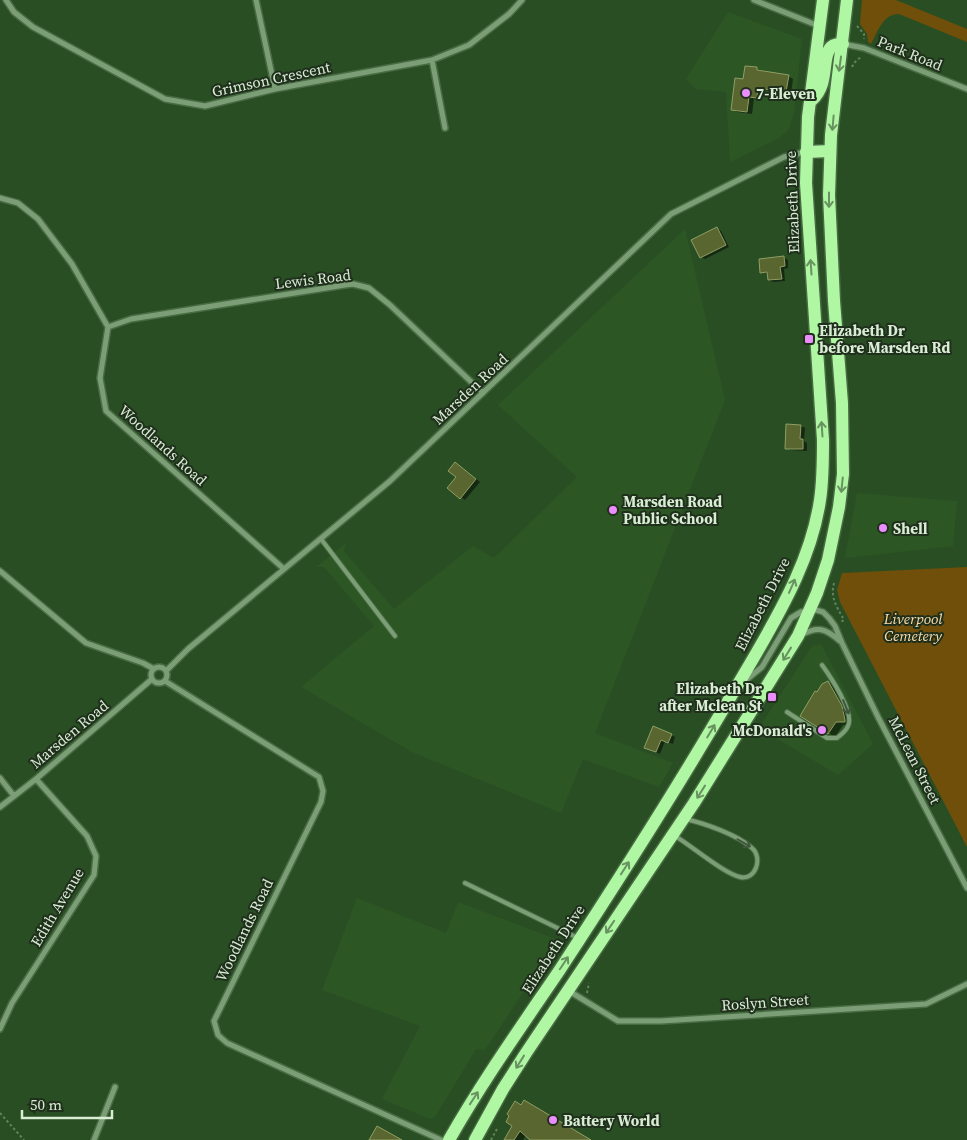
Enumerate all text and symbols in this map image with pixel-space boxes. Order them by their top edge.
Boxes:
street label: Park Road [874,30,946,76]
street label: Grimson Crescent [210,56,332,102]
one-way arrow [834,56,844,72]
place label: 7-Eleven [756,83,815,104]
marker: 7-Eleven [740,87,752,99]
one-way arrow [828,114,838,130]
street label: Elizabeth Drive [780,150,804,253]
one-way arrow [824,192,834,208]
one-way arrow [806,259,815,275]
street label: Lewis Road [274,264,353,294]
place label: Elizabeth Dr before Marsden Rd [819,320,950,358]
marker: Elizabeth Dr before Marsden Rd [803,333,815,345]
street label: Marsden Road [428,348,513,429]
street label: Woodlands Road [114,400,212,491]
one-way arrow [817,421,826,437]
one-way arrow [837,476,846,492]
place label: Marsden Road Public School [623,491,722,529]
marker: Marsden Road Public School [607,504,619,516]
place label: Shell [893,518,928,539]
marker: Shell [877,522,889,534]
street label: Elizabeth Drive [729,553,795,654]
one-way arrow [788,579,798,594]
park label: Liverpool Cemetery [883,608,943,646]
one-way arrow [781,646,791,660]
place label: Elizabeth Dr after Mclean St [659,678,763,716]
marker: Elizabeth Dr after Mclean St [766,691,778,703]
street label: Marsden Road [25,695,113,773]
one-way arrow [841,699,851,714]
street label: McLean Street [884,713,946,808]
place label: McDonald's [732,720,812,741]
one-way arrow [706,724,716,738]
marker: McDonald's [816,724,828,736]
one-way arrow [695,784,705,798]
one-way arrow [736,839,751,848]
one-way arrow [620,862,630,876]
street label: Edith Avenue [25,863,89,950]
street label: Woodlands Road [210,875,278,985]
street label: Elizabeth Drive [516,900,590,998]
one-way arrow [605,919,615,933]
one-way arrow [559,956,569,970]
street label: Roslyn Street [721,988,810,1016]
one-way arrow [515,1054,525,1068]
scale bar [22,1088,112,1120]
one-way arrow [468,1091,479,1105]
text: 50 m [30,1094,62,1115]
place label: Battery World [563,1110,660,1131]
marker: Battery World [547,1114,559,1126]

